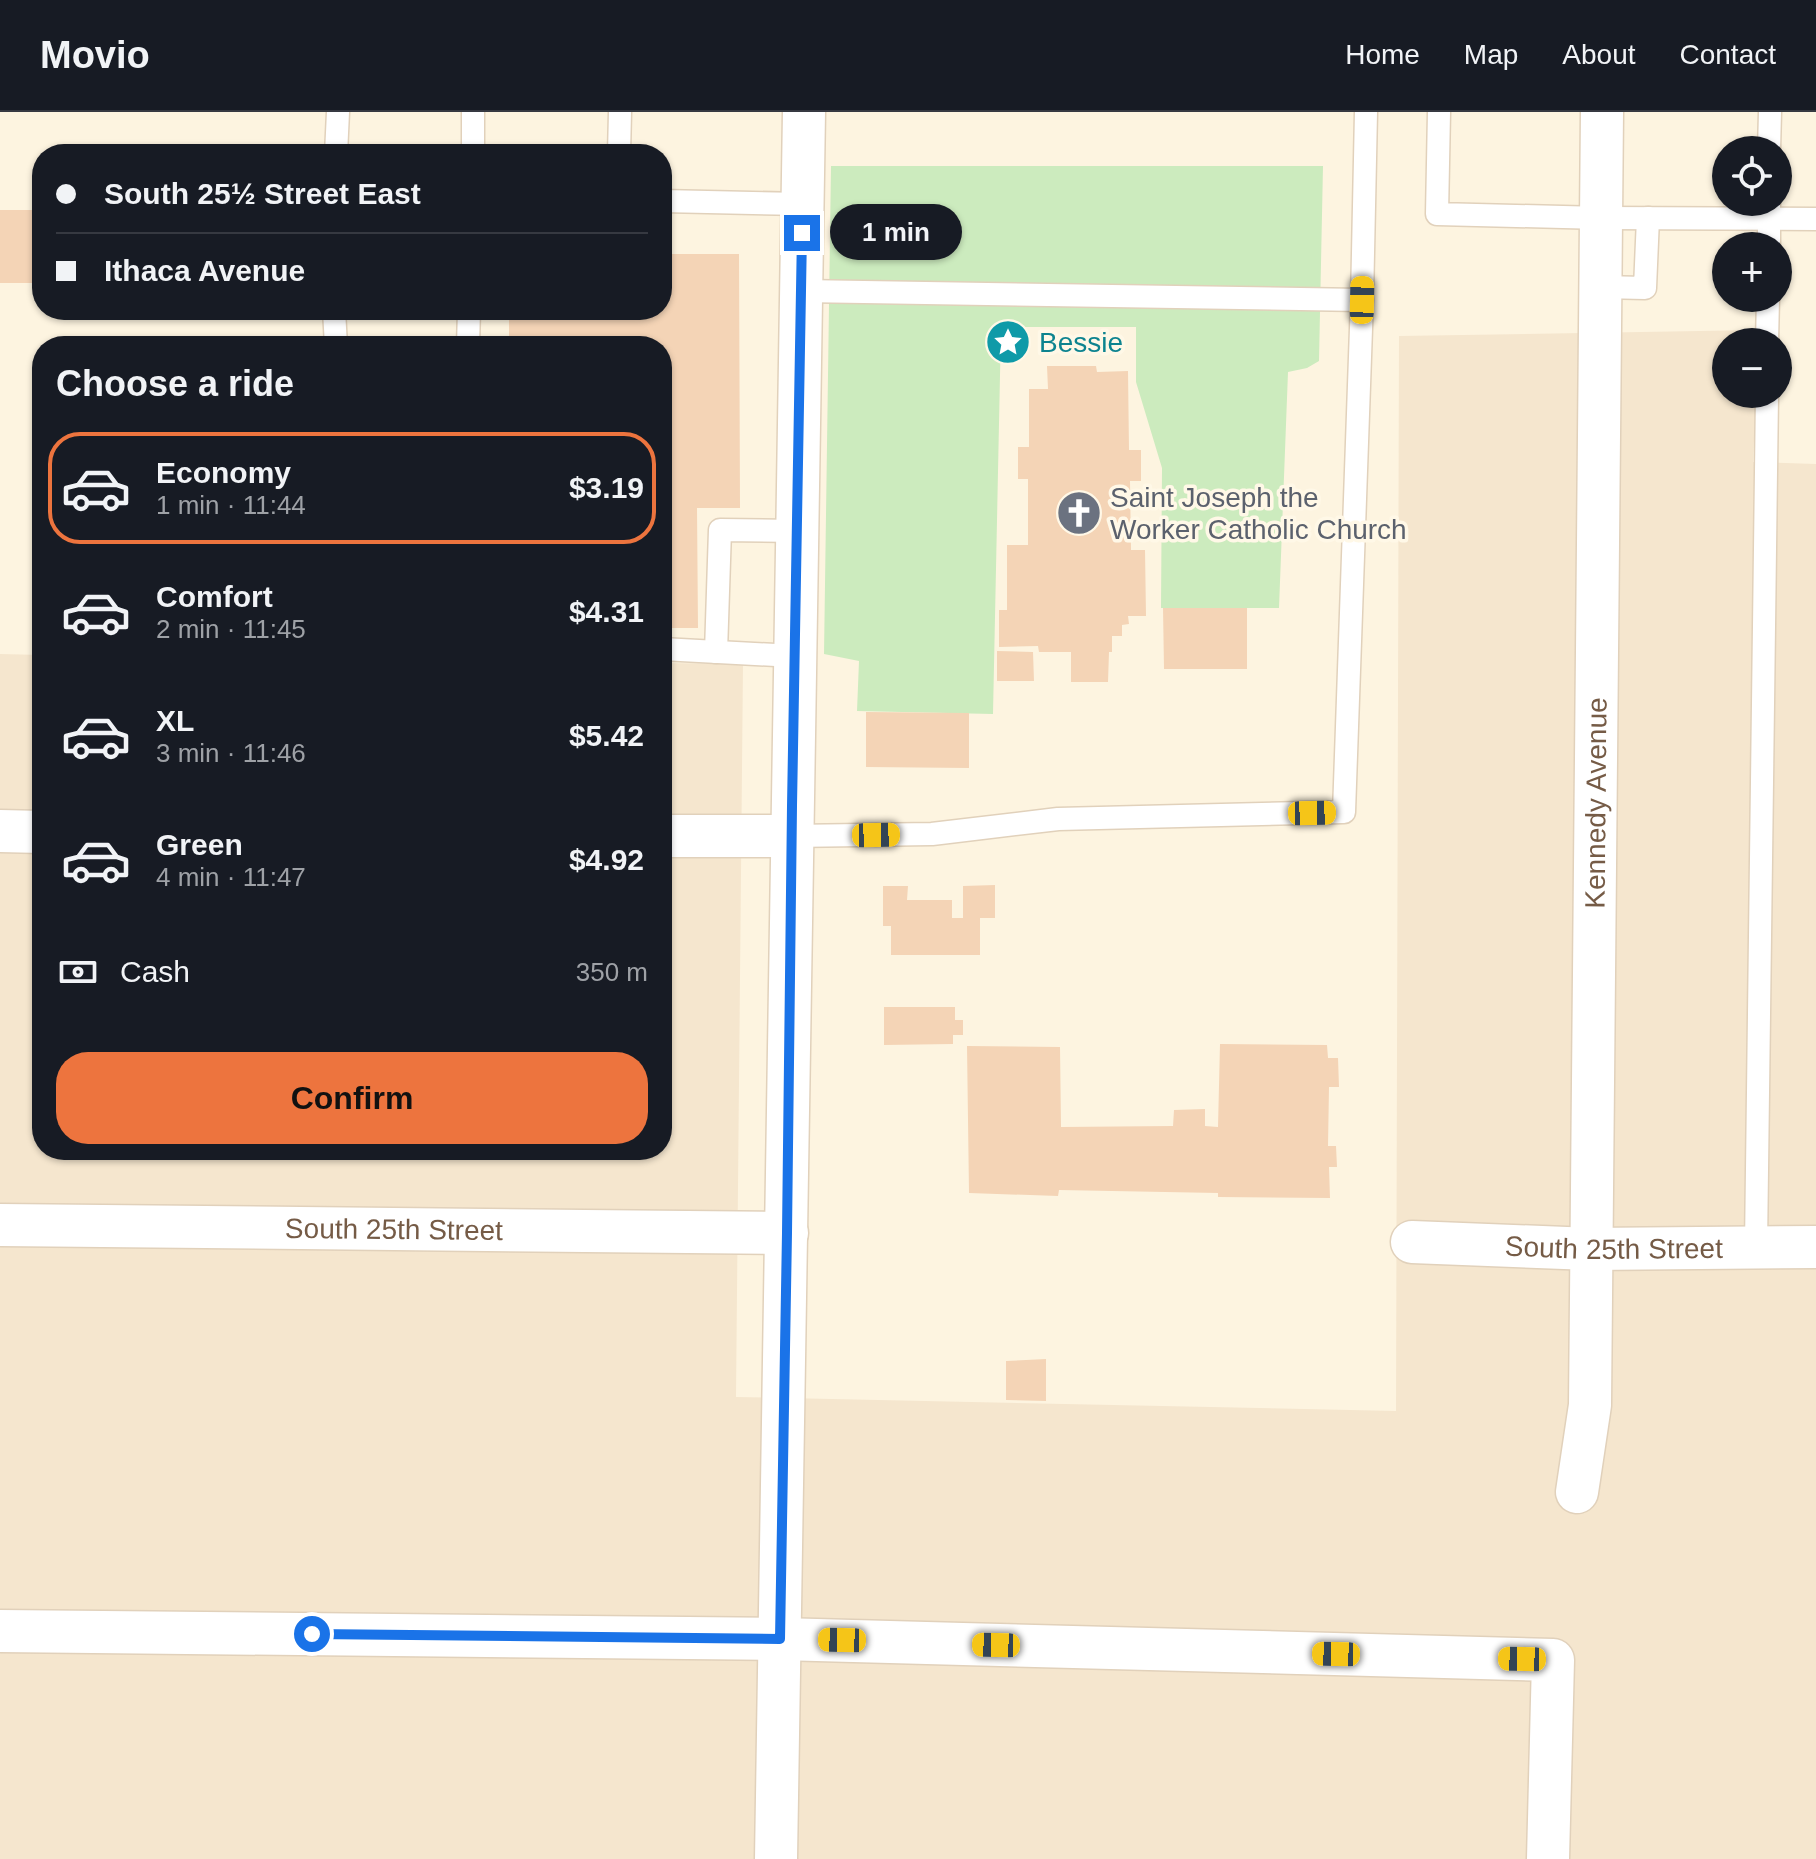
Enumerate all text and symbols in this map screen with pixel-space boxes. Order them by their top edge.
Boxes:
text: Movio [40,34,150,76]
text: Home [1345,39,1420,70]
text: Map [1464,39,1518,70]
text: About [1562,39,1636,70]
text: Contact [1680,39,1776,70]
map controls [1712,136,1792,408]
button: locate [1712,136,1792,216]
text: South 25½ Street East [104,177,421,210]
callout: 1 min [830,205,962,261]
route end [784,215,820,251]
text: 1 min [862,217,930,247]
button: + [1712,232,1792,312]
text: Ithaca Avenue [104,254,305,287]
car [1350,276,1374,324]
place icon: Bessie [984,318,1032,366]
place label: Bessie [1039,327,1123,358]
button: − [1712,328,1792,408]
text: Choose a ride [56,363,294,404]
icon: car [60,452,132,524]
text: Economy [156,456,291,489]
text: $3.19 [569,471,644,504]
place label: Saint Joseph the Worker Catholic Church [1110,482,1407,545]
church icon: Saint Joseph the Worker Catholic Church [1055,489,1103,537]
text: 1 min · 11:44 [156,490,306,520]
icon: car [60,576,132,648]
text: Comfort [156,580,273,613]
text: $4.31 [569,595,644,628]
text: 2 min · 11:45 [156,614,306,644]
street label: Kennedy Avenue [1580,697,1613,909]
icon: car [60,700,132,772]
text: XL [156,704,194,737]
text: $5.42 [569,719,644,752]
text: 3 min · 11:46 [156,738,306,768]
car [1288,801,1336,825]
car [852,823,900,847]
icon: car [60,824,132,896]
text: Green [156,828,243,861]
text: $4.92 [569,843,644,876]
text: 4 min · 11:47 [156,862,306,892]
icon: cash [56,950,100,994]
text: Cash [120,955,190,988]
text: 350 m [576,957,648,987]
button: Confirm [56,1052,648,1144]
street label: South 25th Street [285,1213,503,1246]
street label: South 25th Street [1504,1231,1723,1265]
route start [294,1616,330,1652]
car [818,1628,866,1652]
car [972,1633,1020,1657]
car [1312,1642,1360,1666]
car [1498,1647,1546,1671]

